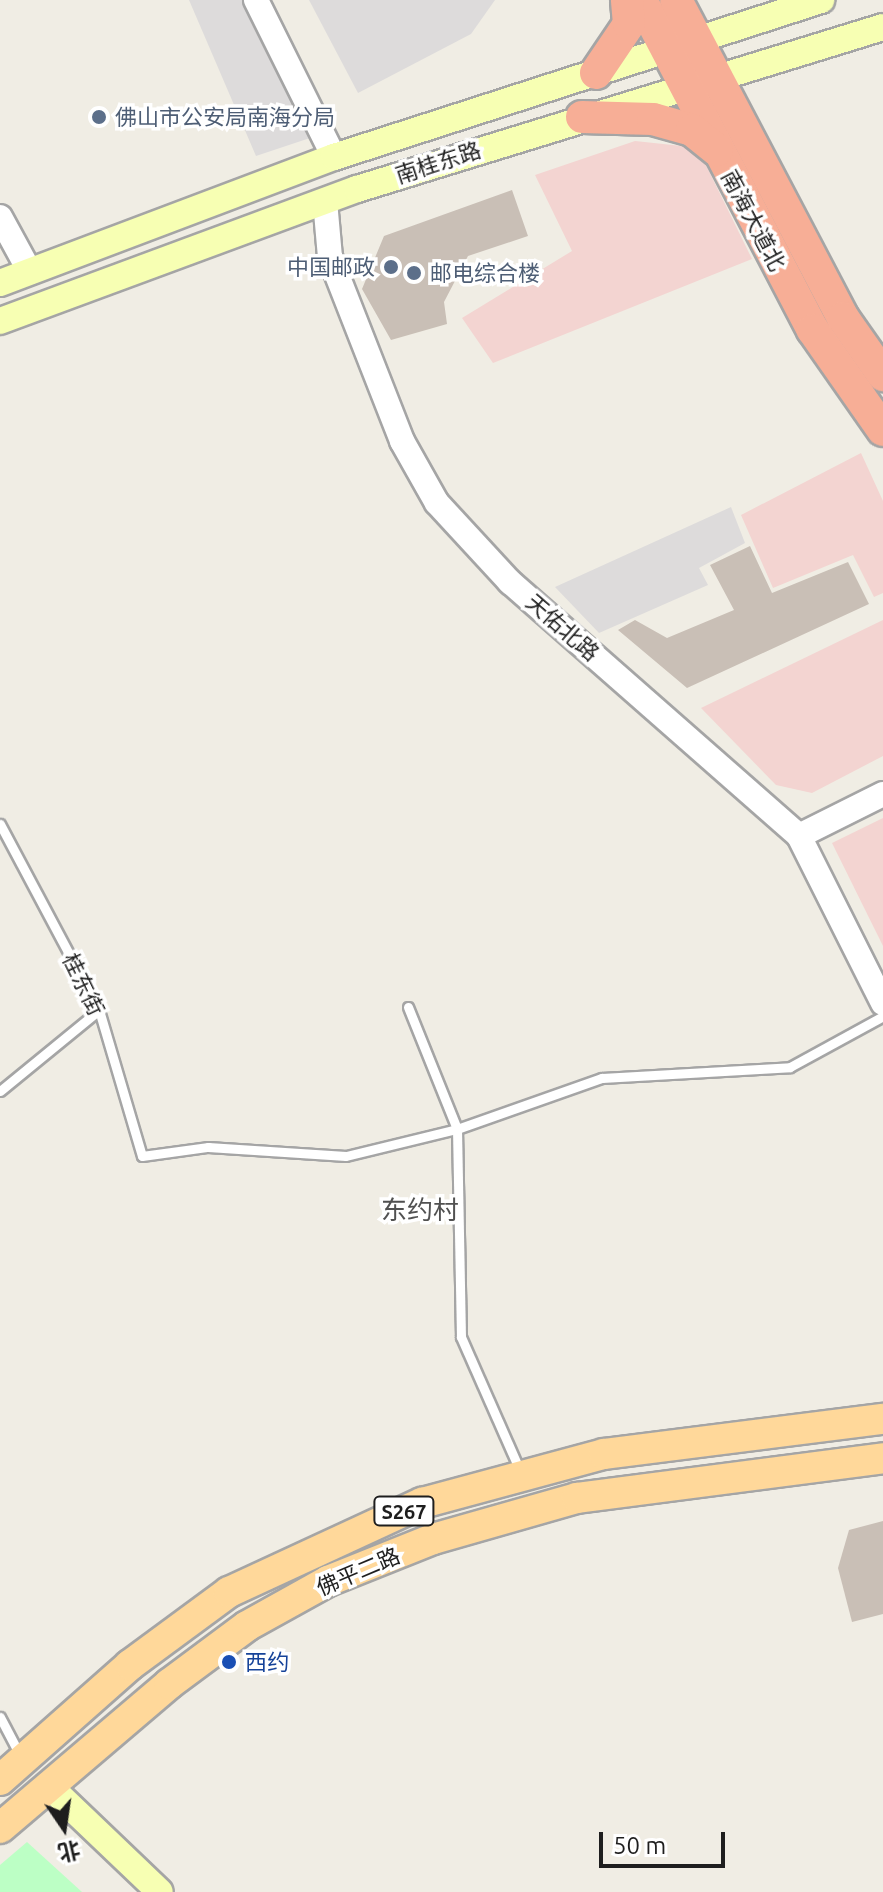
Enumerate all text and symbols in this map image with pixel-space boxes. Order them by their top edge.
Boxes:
place label: 佛山市公安局南海分局 [115,104,335,130]
marker: 佛山市公安局南海分局 [90,108,108,126]
street label: 南桂东路 [392,136,484,188]
street label: 南海大道北 [717,165,791,275]
place label: 中国邮政 [287,254,375,280]
marker: 中国邮政 [382,258,400,276]
place label: 邮电综合楼 [430,260,540,286]
marker: 邮电综合楼 [405,264,423,282]
street label: 天佑北路 [521,588,605,666]
street label: 桂东街 [58,949,110,1019]
district label: 东约村 [381,1194,459,1226]
road number: S267 [372,1495,436,1527]
street label: 佛平二路 [312,1542,404,1600]
place label: 西约 [245,1649,289,1675]
marker: 西约 [220,1653,238,1671]
north arrow [24,1788,104,1868]
scale bar [603,1816,729,1866]
text: 50 m [613,1832,666,1859]
text: 北 [56,1837,83,1867]

